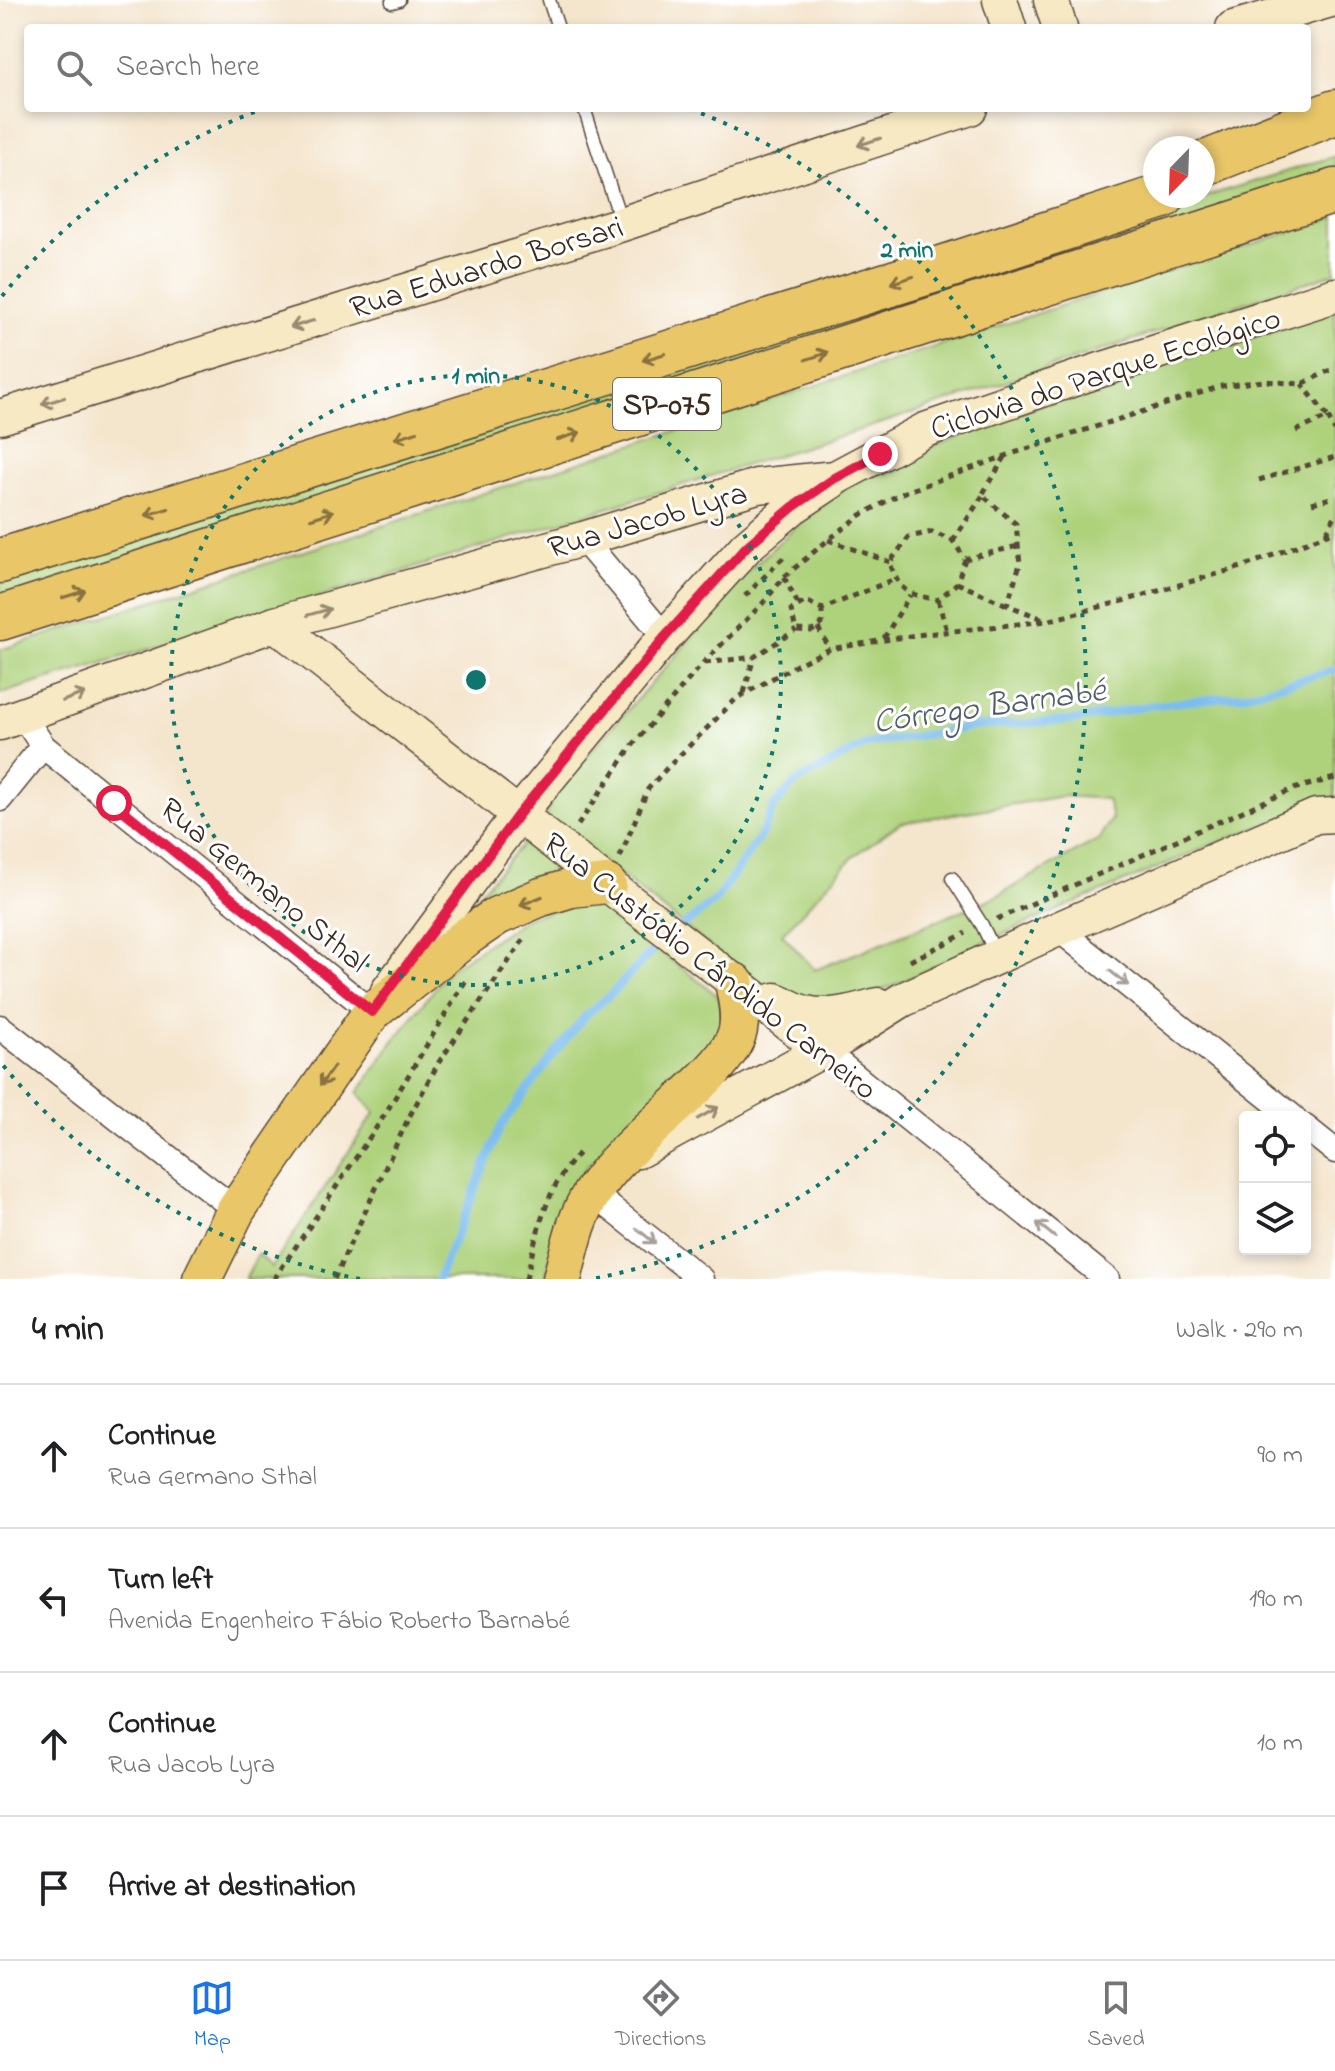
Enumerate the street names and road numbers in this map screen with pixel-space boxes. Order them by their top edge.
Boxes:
street label: Rua Eduardo Borsari [344,205,630,333]
street label: Ciclovia do Parque Ecológico [925,296,1287,454]
road number: SP-075 [613,378,721,430]
street label: Rua Jacob Lyra [543,471,753,573]
street label: Rua Germano Sthal [148,788,378,986]
street label: Rua Custódio Cândido Carneiro [532,822,886,1113]

